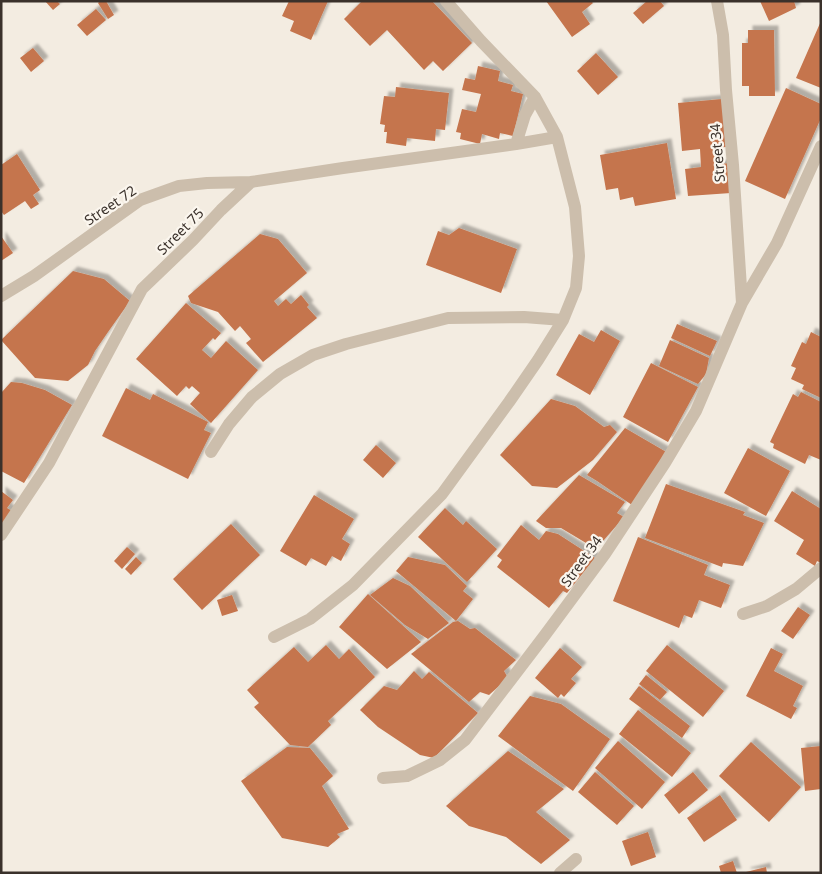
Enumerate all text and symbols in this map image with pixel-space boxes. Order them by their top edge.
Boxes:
street label: Street 34 [705,123,729,183]
street label: Street 72 [80,181,140,229]
street label: Street 75 [153,204,207,258]
street label: Street 34 [556,532,606,590]

